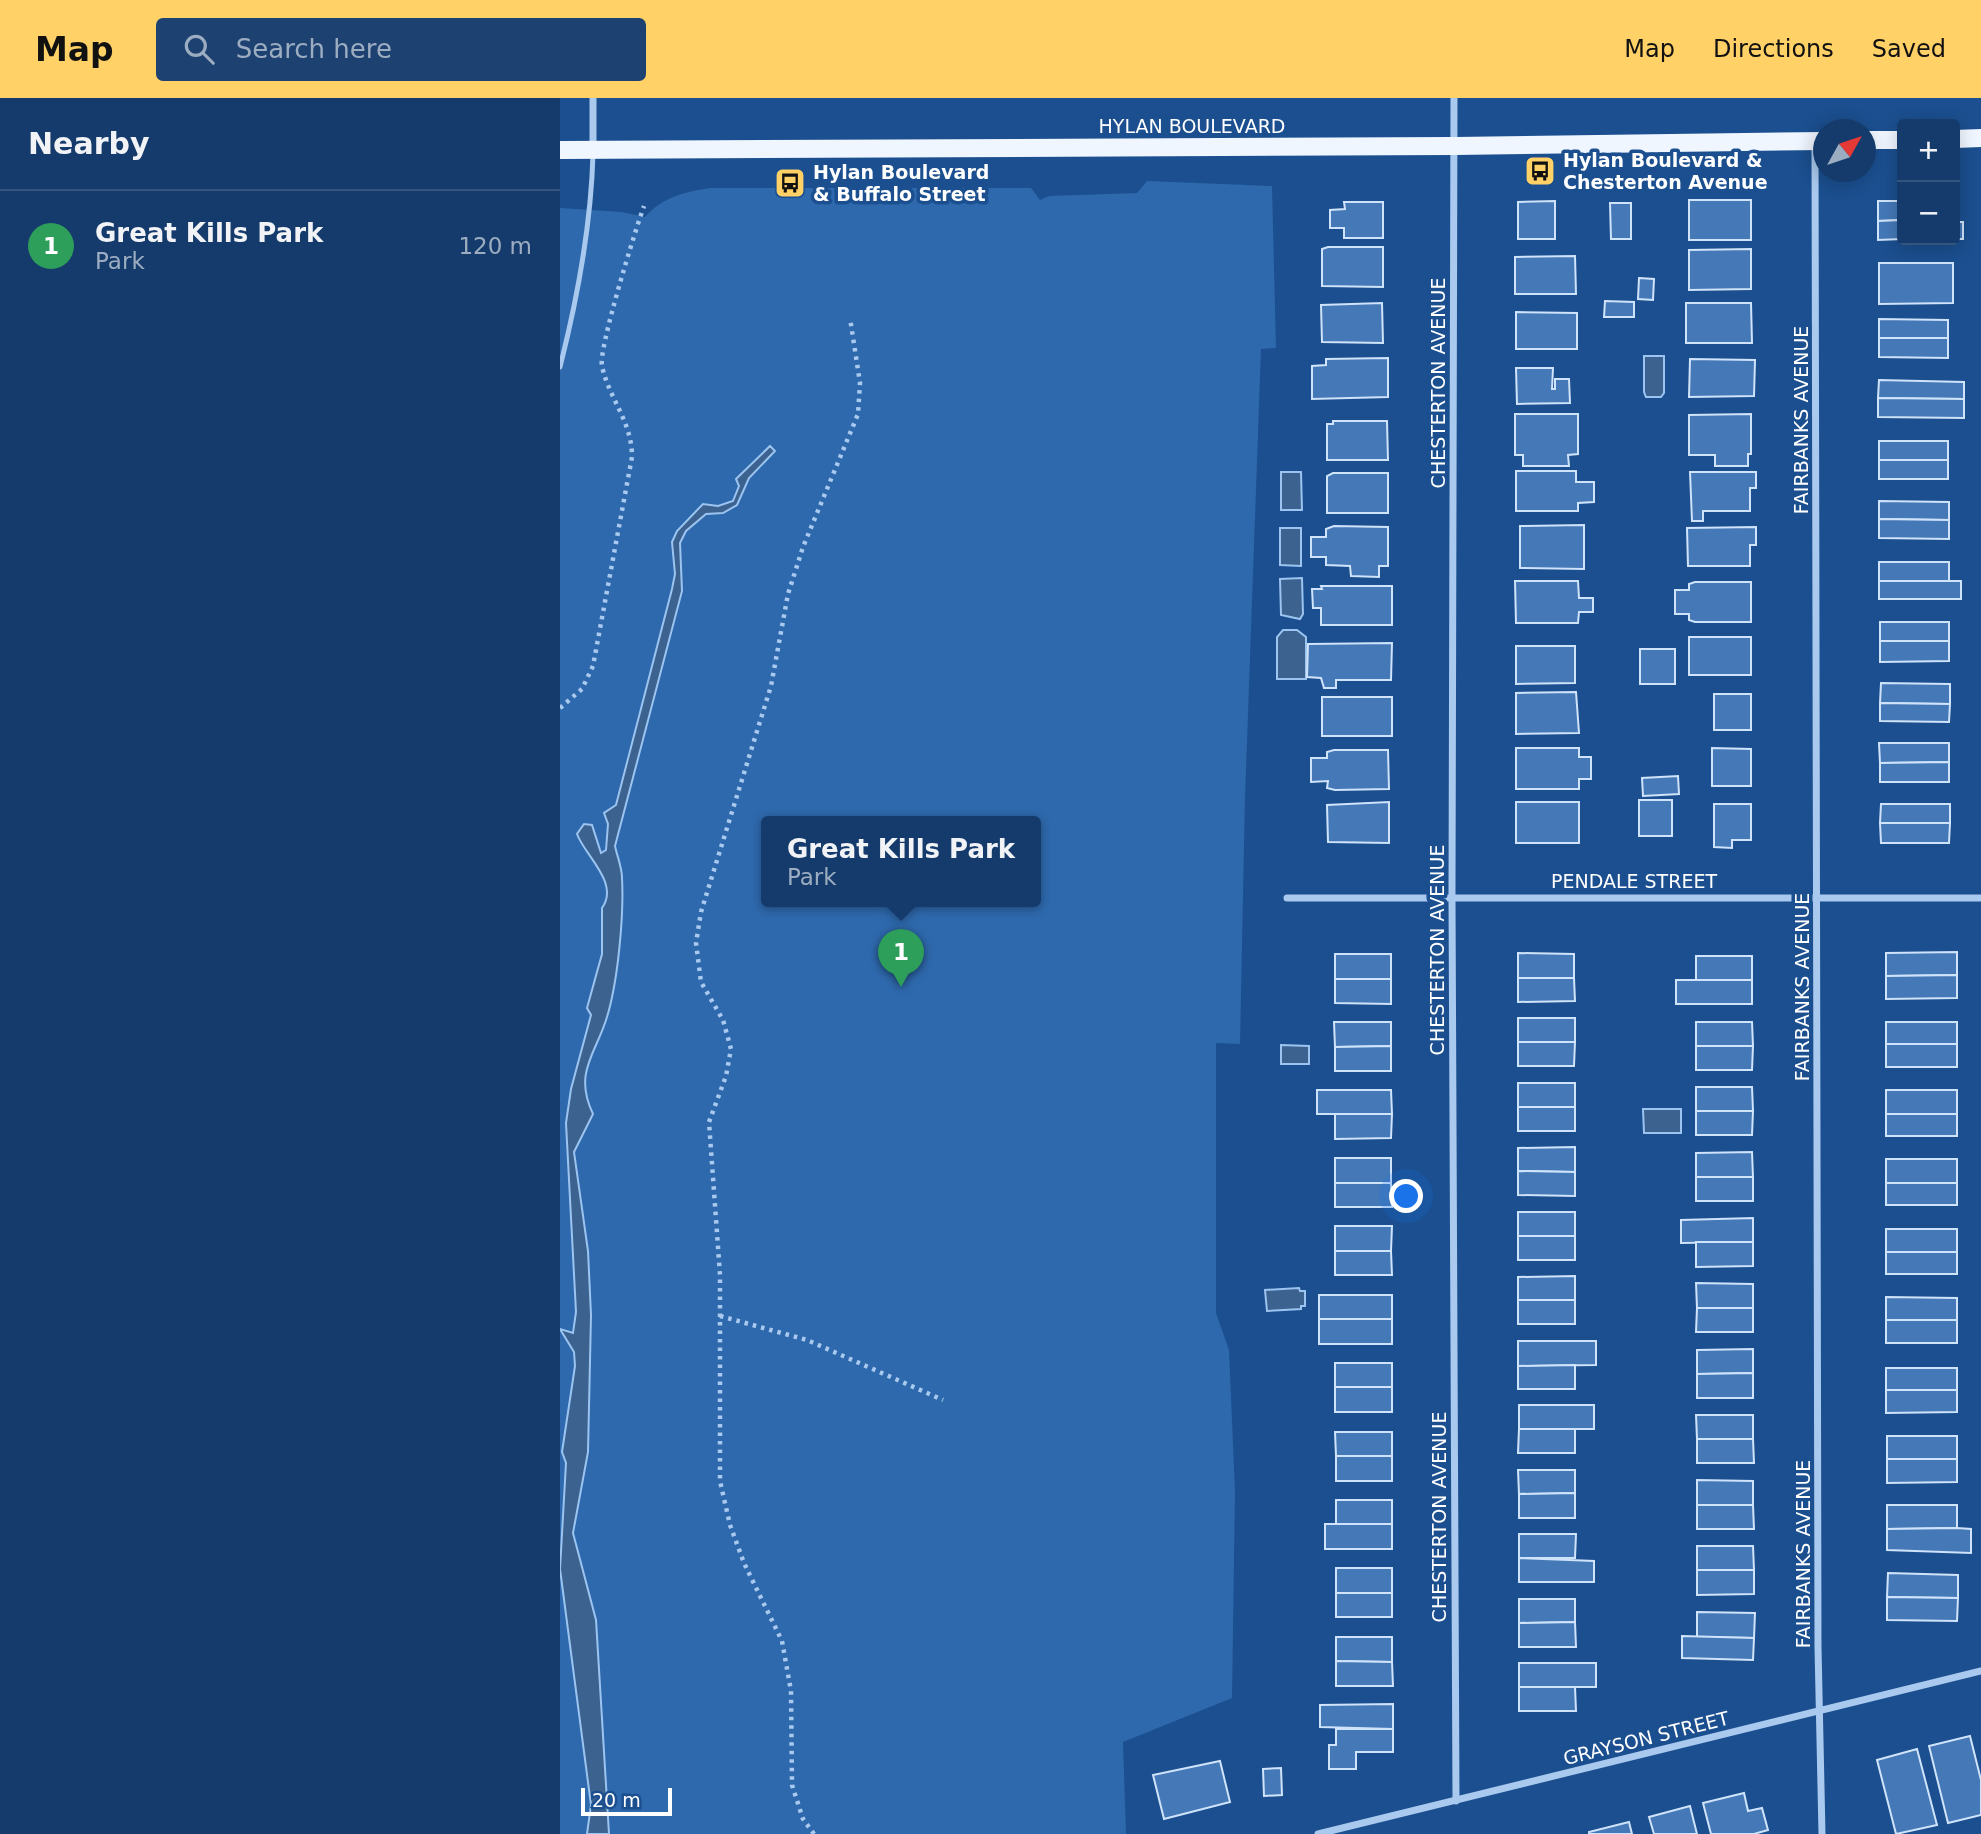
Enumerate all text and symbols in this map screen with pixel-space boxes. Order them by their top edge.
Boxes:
search box [156,18,646,81]
text: Map [35,30,114,69]
icon: search [180,30,218,68]
text: Search here [236,34,392,64]
text: Map [1624,35,1675,63]
text: Directions [1713,35,1834,63]
text: Saved [1872,35,1946,63]
street label: HYLAN BOULEVARD [1099,115,1285,137]
north arrow [1813,119,1876,182]
map controls [1897,119,1960,245]
button: + [1897,119,1960,182]
text: Nearby [28,126,150,161]
place label: Hylan Boulevard & Chesterton Avenue [1563,149,1768,193]
bus stop icon: Hylan Boulevard & Chesterton Avenue [1523,154,1557,188]
place label: Hylan Boulevard & Buffalo Street [813,161,989,205]
bus stop icon: Hylan Boulevard & Buffalo Street [773,166,807,200]
button: − [1897,182,1960,245]
text: Great Kills Park [95,218,323,248]
text: 1 [43,233,59,259]
text: 120 m [458,233,532,259]
text: Park [95,248,145,274]
street label: CHESTERTON AVENUE [1427,278,1449,488]
street label: FAIRBANKS AVENUE [1790,326,1812,514]
popup [761,816,1041,907]
text: Great Kills Park [787,834,1015,864]
street label: CHESTERTON AVENUE [1426,845,1448,1055]
text: Park [787,864,837,890]
street label: PENDALE STREET [1551,870,1717,892]
street label: FAIRBANKS AVENUE [1791,893,1813,1081]
pin: 1 [878,929,924,987]
your location [1389,1179,1423,1213]
street label: CHESTERTON AVENUE [1428,1412,1450,1622]
street label: FAIRBANKS AVENUE [1792,1460,1814,1648]
street label: GRAYSON STREET [1561,1707,1732,1769]
scale bar [581,1785,672,1817]
text: 20 m [592,1789,641,1811]

